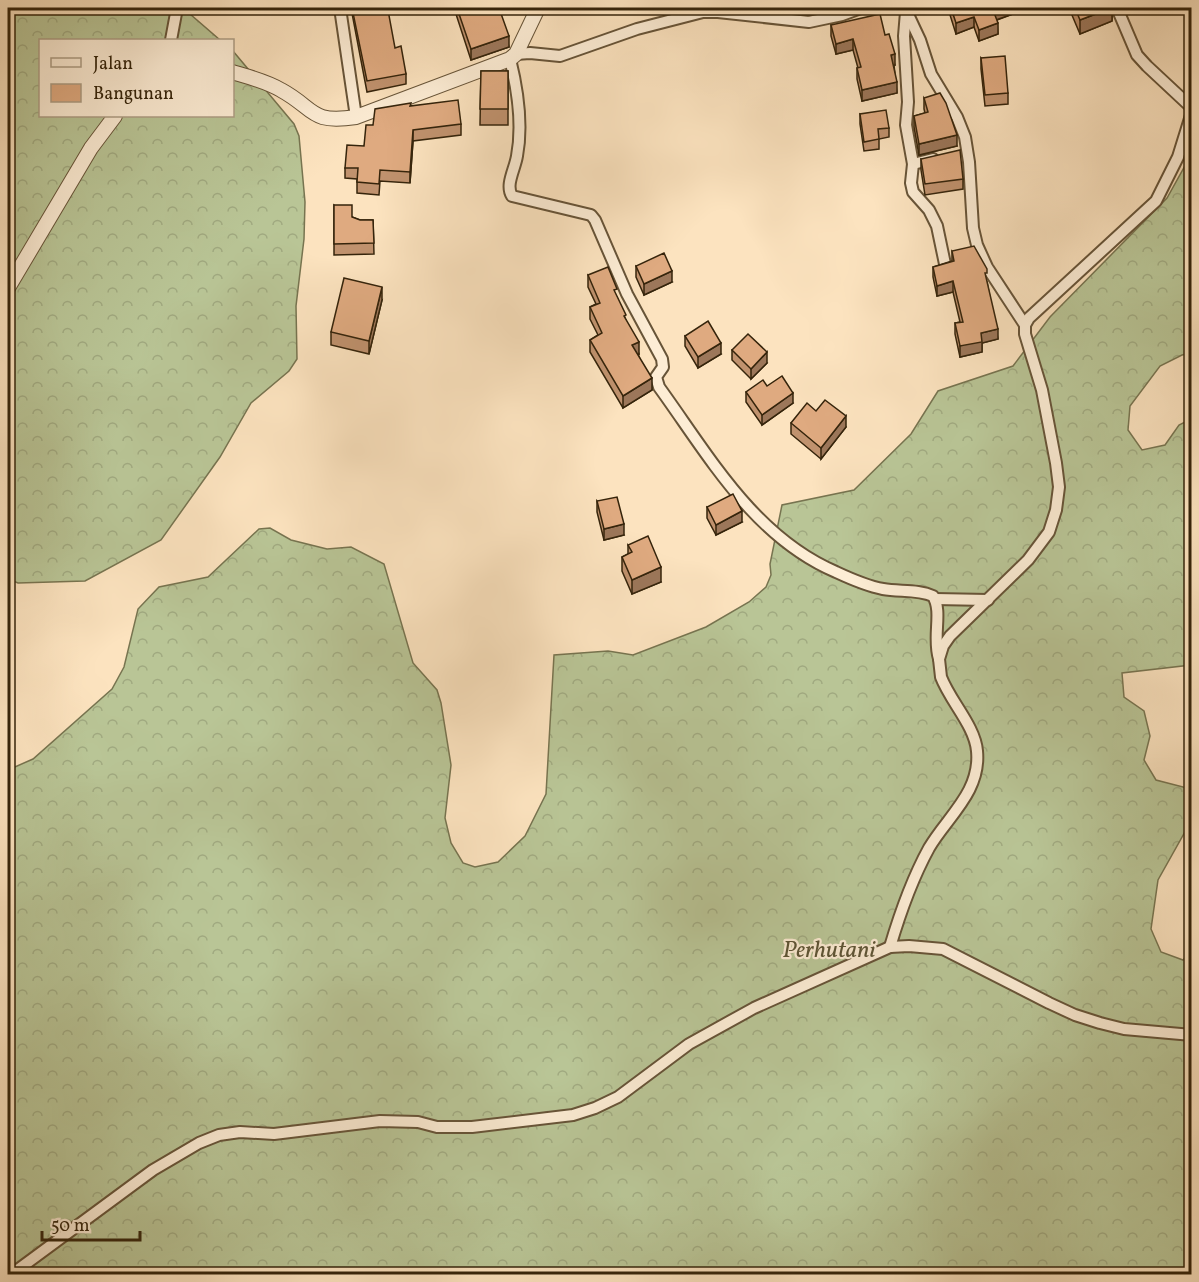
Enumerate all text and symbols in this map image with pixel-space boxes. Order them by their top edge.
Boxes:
legend [39,39,234,117]
text: Jalan [93,52,133,77]
text: Bangunan [93,82,174,107]
park label: Perhutani [783,934,877,968]
scale bar [42,1204,140,1242]
text: 50 m [51,1214,90,1239]

